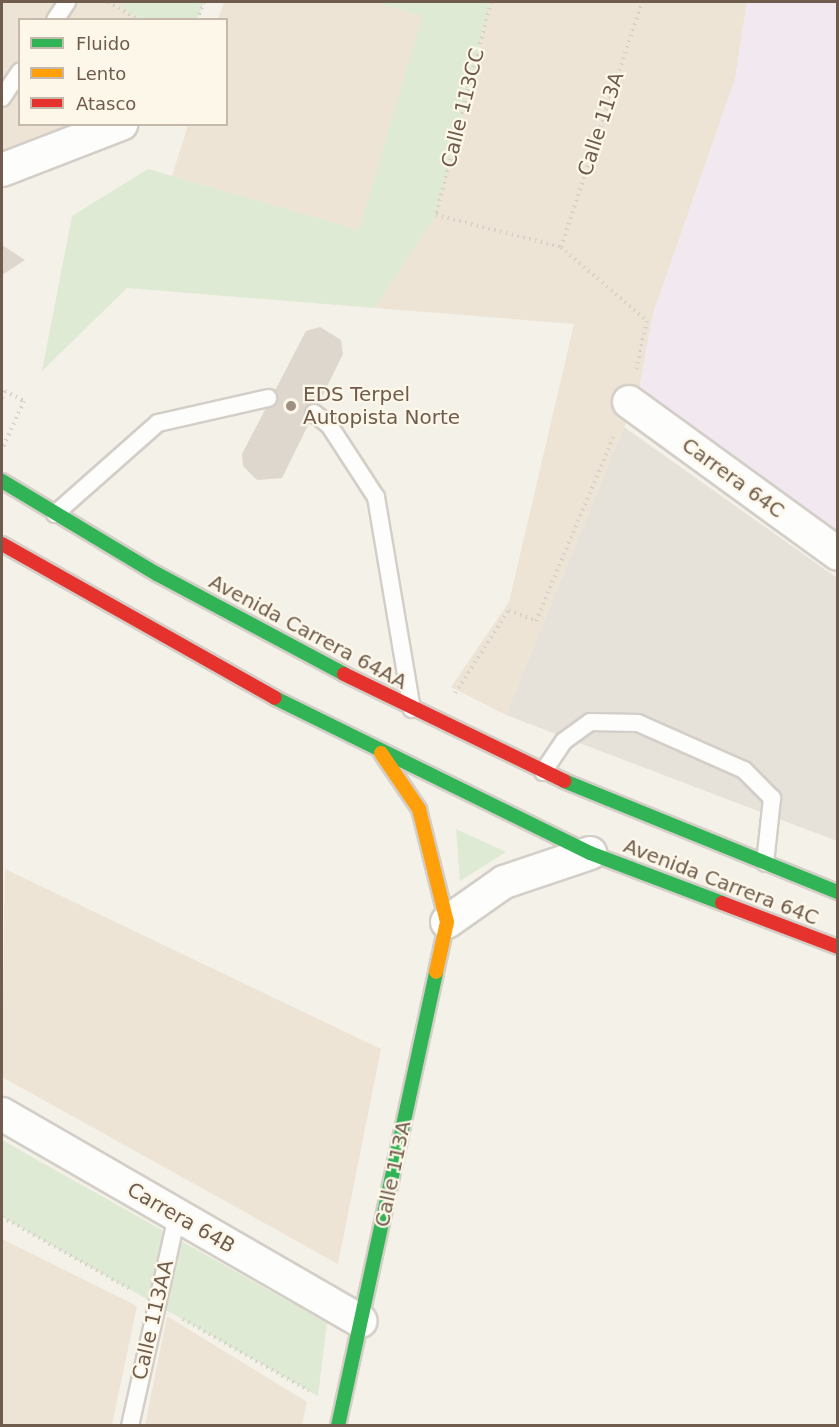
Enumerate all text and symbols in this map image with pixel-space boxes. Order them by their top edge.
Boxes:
legend [18,18,228,126]
text: Fluido [76,33,130,54]
street label: Calle 113CC [437,46,489,170]
text: Lento [76,63,126,84]
street label: Calle 113A [573,69,629,179]
text: Atasco [76,93,136,114]
place label: EDS Terpel Autopista Norte [303,382,460,429]
marker: EDS Terpel Autopista Norte [284,399,298,413]
street label: Carrera 64C [677,433,789,523]
street label: Avenida Carrera 64AA [205,570,411,694]
street label: Avenida Carrera 64C [620,834,822,930]
street label: Calle 113A [370,1119,416,1229]
street label: Carrera 64B [123,1178,239,1258]
street label: Calle 113AA [128,1258,178,1382]

